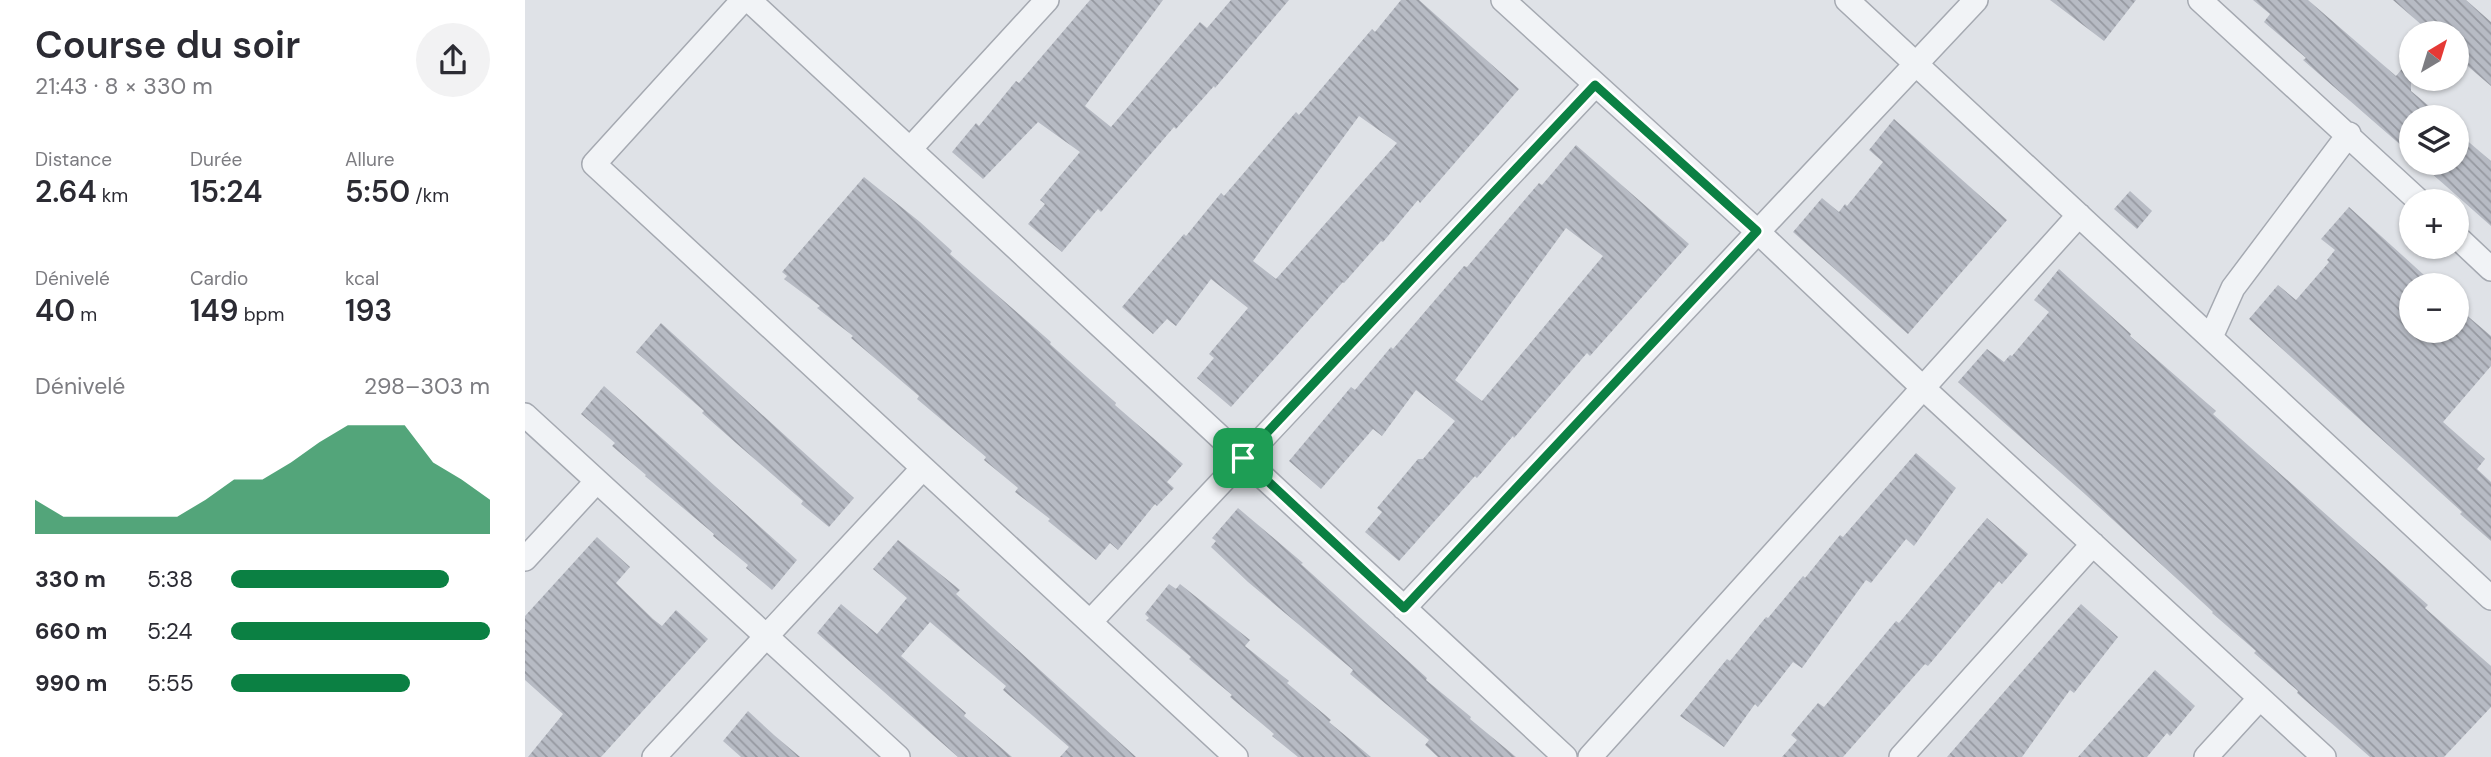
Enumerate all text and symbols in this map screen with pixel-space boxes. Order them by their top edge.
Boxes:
text: Course du soir [35,20,300,70]
north arrow [2399,21,2469,91]
map controls [2399,21,2469,343]
button: share [416,23,490,97]
text: 21:43 · 8 × 330 m [35,71,213,101]
button: layers [2399,105,2469,175]
text: Distance [35,147,112,172]
text: Durée [190,147,242,172]
text: Allure [345,147,394,172]
text: 2.64 [35,172,97,211]
text: 15:24 [190,172,262,211]
text: 5:50 [345,172,410,211]
text: km [97,183,128,208]
text: /km [410,183,449,208]
button: + [2399,189,2469,259]
text: Dénivelé [35,266,110,291]
text: Cardio [190,266,248,291]
text: kcal [345,266,379,291]
button: − [2399,273,2469,343]
text: 40 [35,291,75,330]
text: 149 [190,291,239,330]
text: 193 [345,291,392,330]
text: m [75,302,97,327]
text: bpm [239,302,284,327]
text: Dénivelé [35,371,125,401]
text: 298–303 m [364,371,490,401]
pin [1213,428,1273,488]
icon: arrive [1224,439,1262,477]
text: 330 m [35,564,106,594]
text: 5:38 [147,564,193,594]
text: 660 m [35,616,107,646]
text: 5:24 [147,616,193,646]
text: 990 m [35,668,107,698]
text: 5:55 [147,668,194,698]

